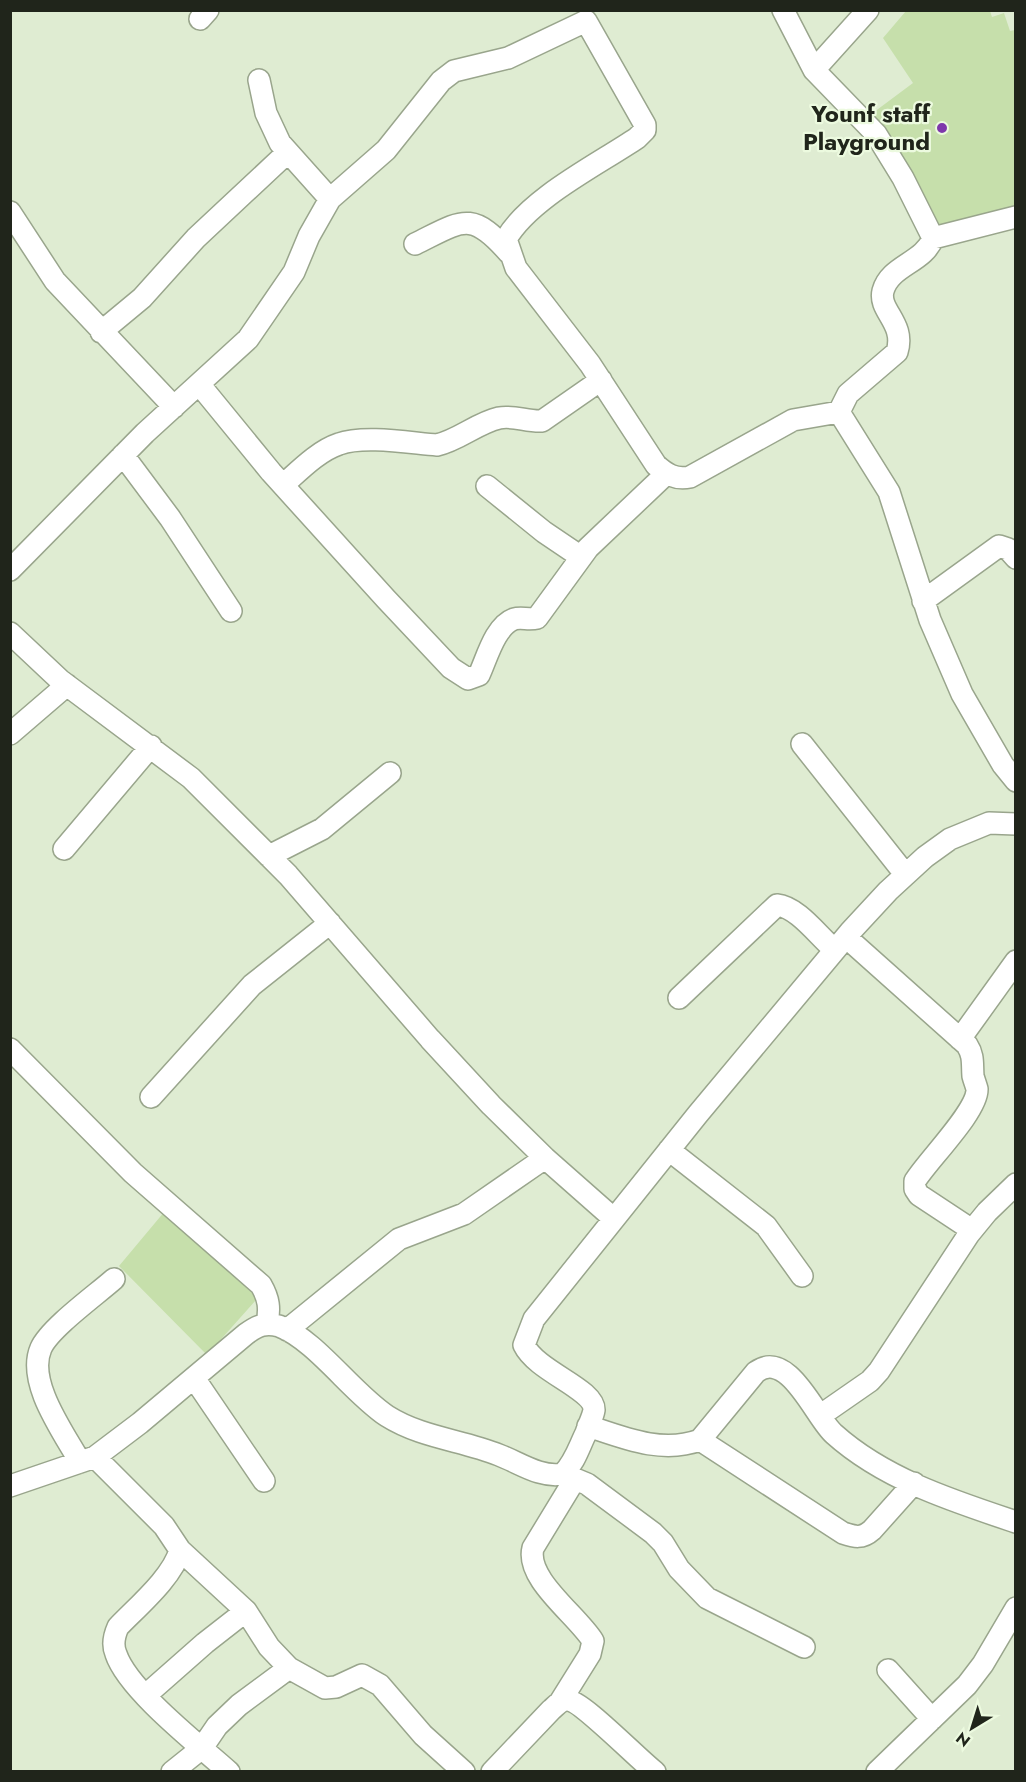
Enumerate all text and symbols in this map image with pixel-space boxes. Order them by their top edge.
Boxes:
place label: Younf staff Playground [803,96,932,159]
marker: Younf staff Playground [935,121,949,135]
north arrow [942,1698,1002,1758]
text: N [951,1726,975,1752]

